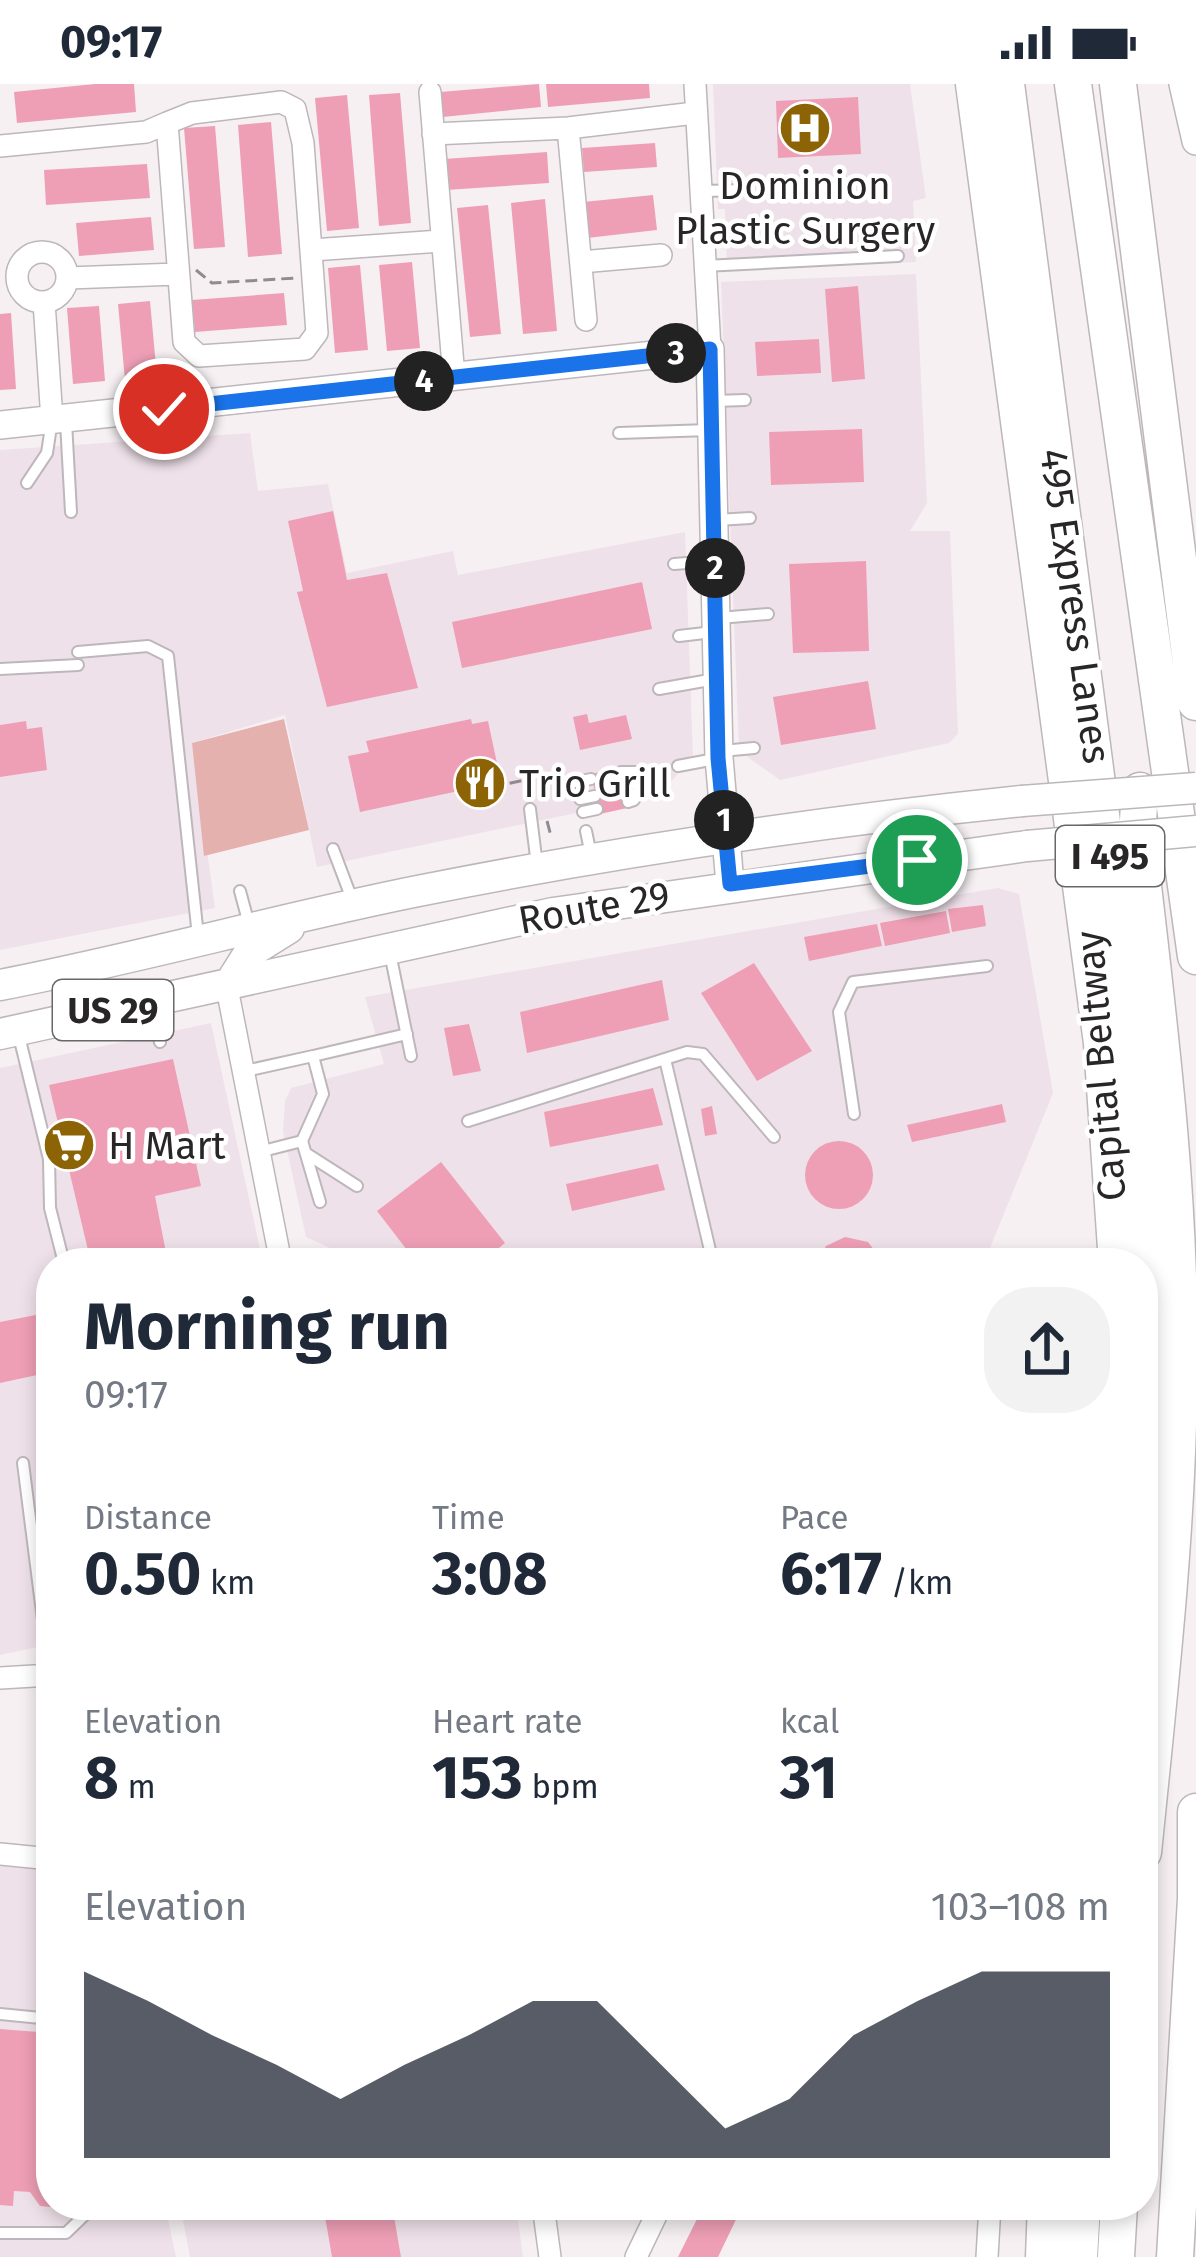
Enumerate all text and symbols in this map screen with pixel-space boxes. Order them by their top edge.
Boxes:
text: 09:17 [60,15,162,69]
hospital icon: Dominion Plastic Surgery [777,100,833,156]
place label: Dominion Plastic Surgery [675,163,935,254]
pin: 3 [646,323,706,383]
text: 3 [667,333,685,373]
pin: 4 [394,351,454,411]
pin [113,358,215,460]
text: 4 [415,361,433,401]
icon: check [131,376,197,442]
street label: 495 Express Lanes [1030,446,1120,766]
pin: 2 [685,538,745,598]
text: 2 [706,548,724,588]
restaurant icon: Trio Grill [452,755,508,811]
place label: Trio Grill [519,761,671,807]
pin: 1 [694,790,754,850]
text: 1 [716,800,732,840]
pin [866,809,968,911]
road number: I 495 [1056,826,1164,886]
icon: arrive [884,827,950,893]
street label: Route 29 [515,872,673,944]
street label: Capital Beltway [1066,929,1136,1203]
road number: US 29 [53,980,173,1040]
supermarket icon: H Mart [41,1117,97,1173]
place label: H Mart [108,1123,226,1169]
text: Morning run [84,1287,450,1366]
button: share [984,1287,1110,1413]
text: 09:17 [84,1372,168,1418]
text: Distance [84,1498,212,1538]
text: Time [432,1498,505,1538]
text: Pace [780,1498,848,1538]
text: 0.50 [84,1538,201,1610]
text: 3:08 [432,1538,548,1610]
text: 6:17 [780,1538,882,1610]
text: km [201,1563,255,1603]
text: /km [882,1563,953,1603]
text: Elevation [84,1702,222,1742]
text: Heart rate [432,1702,582,1742]
text: kcal [780,1702,839,1742]
text: 8 [84,1742,119,1814]
text: 153 [432,1742,523,1814]
text: 31 [780,1742,838,1814]
text: m [119,1767,156,1807]
text: bpm [523,1767,599,1807]
text: Elevation [84,1884,247,1930]
text: 103–108 m [931,1884,1110,1930]

